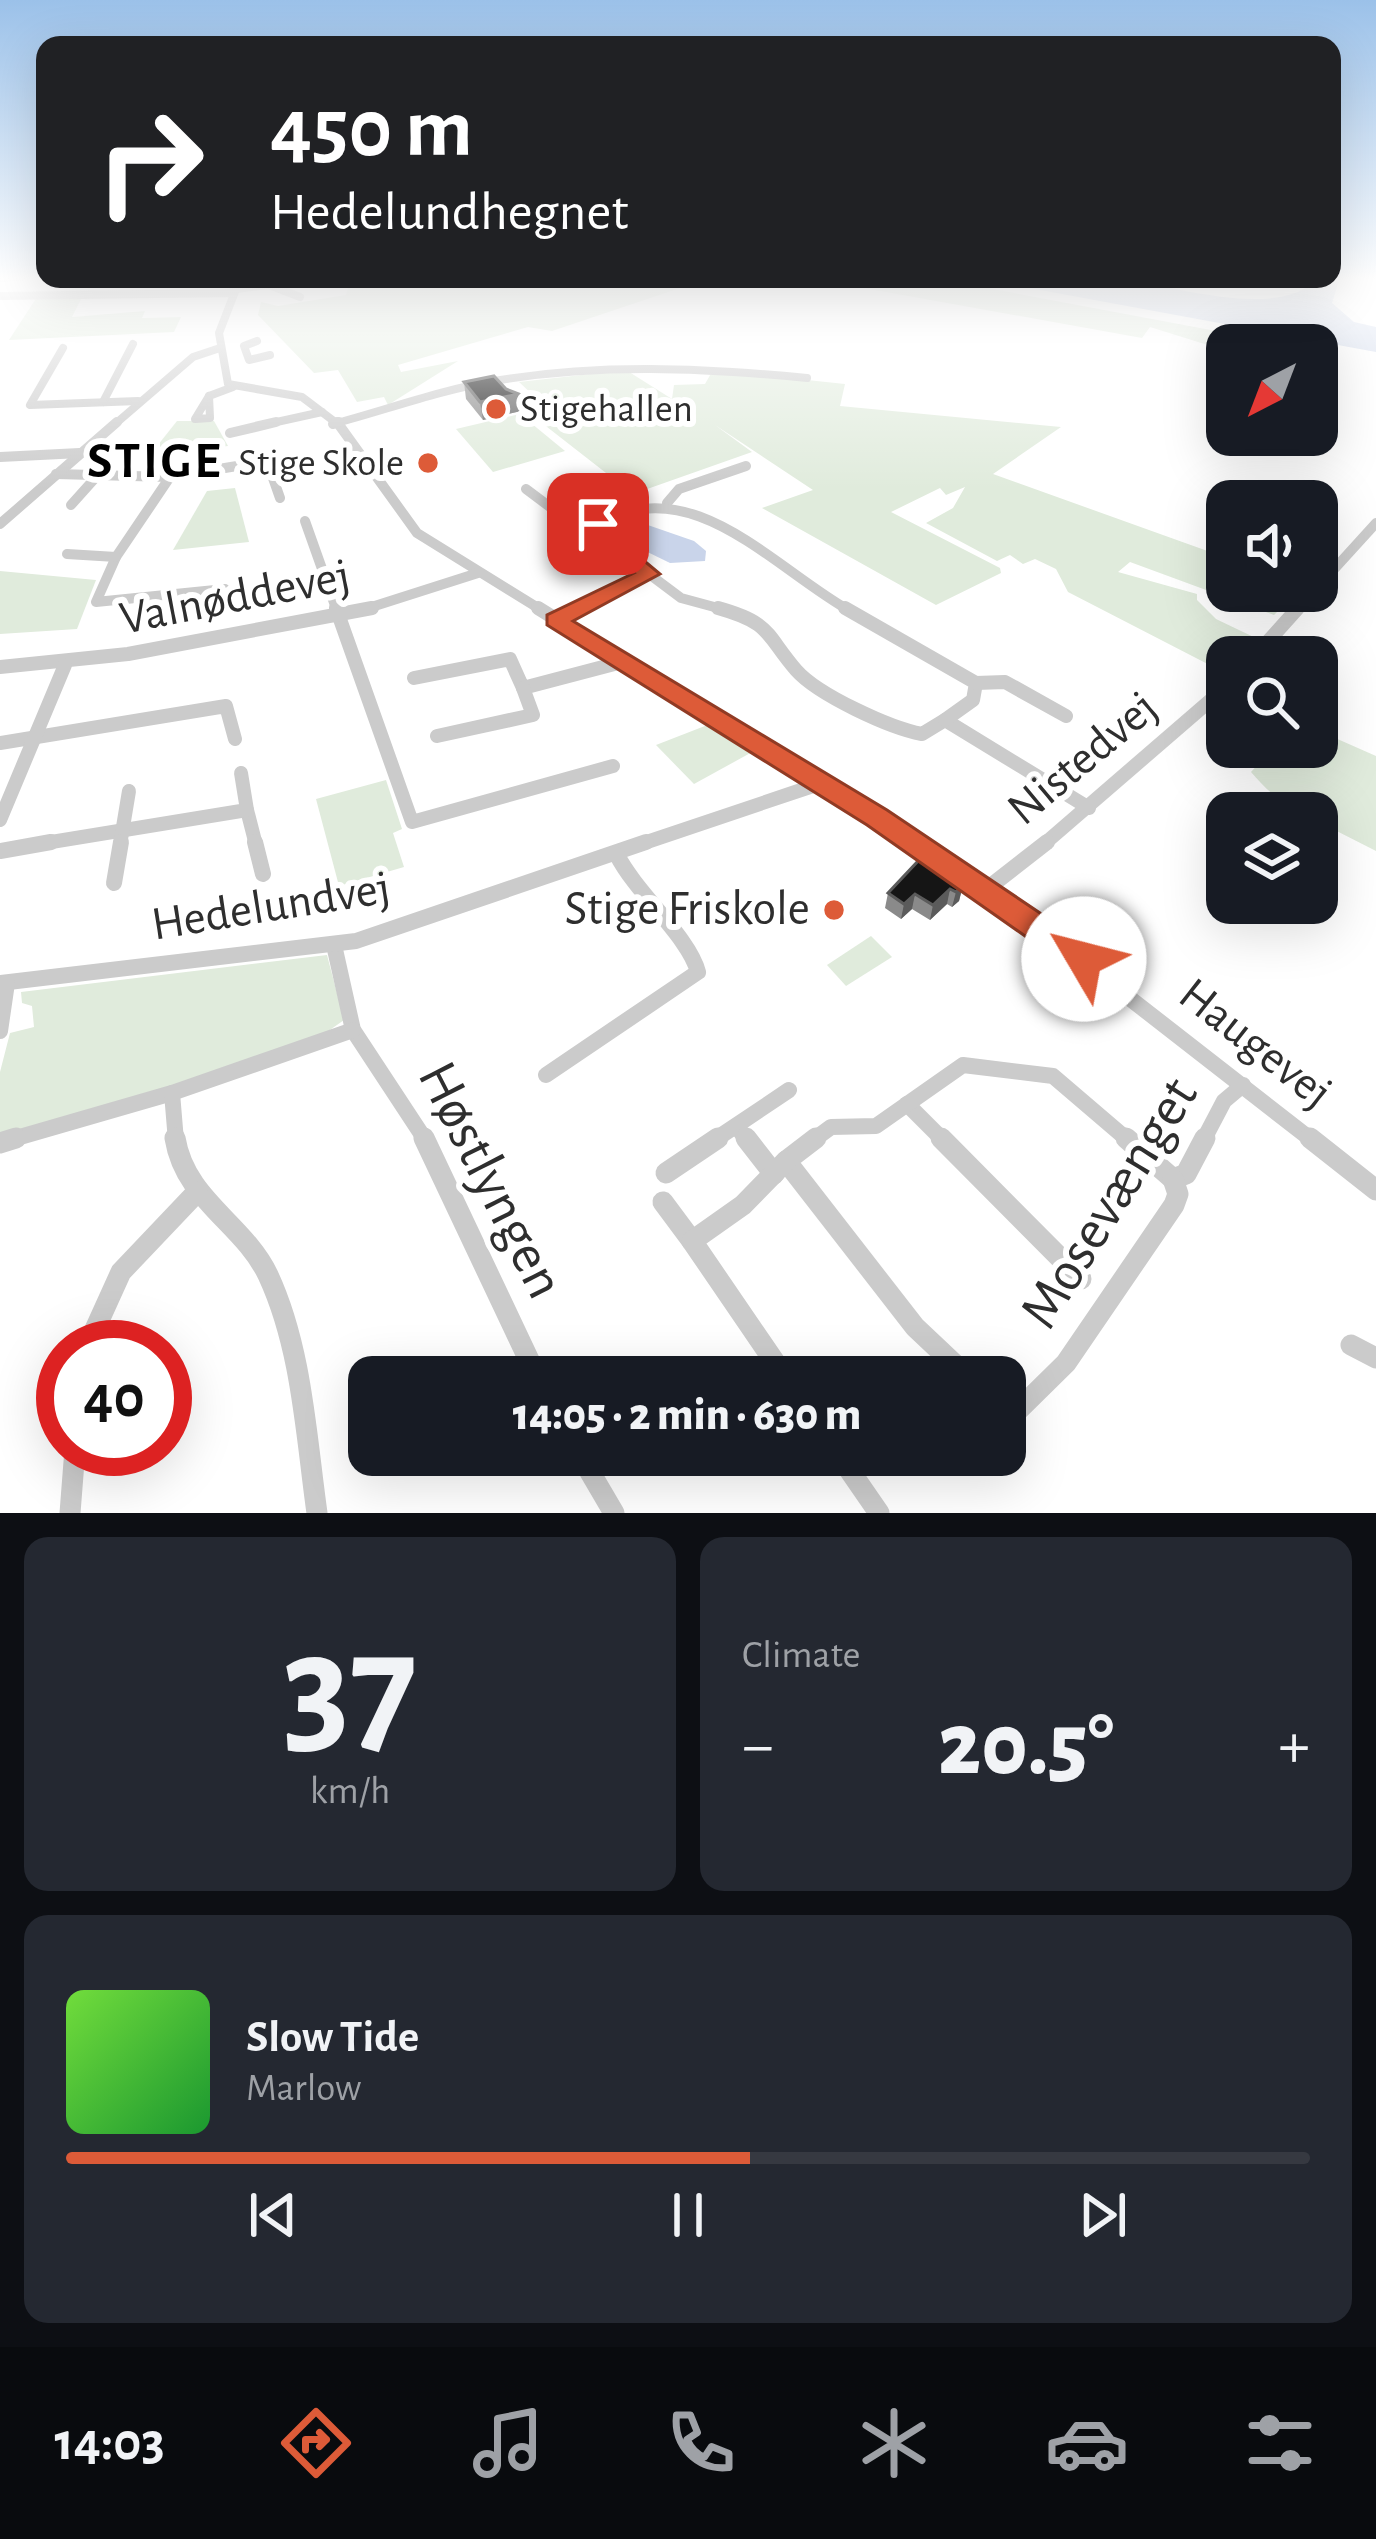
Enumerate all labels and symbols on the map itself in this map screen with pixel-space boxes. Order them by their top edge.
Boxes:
north arrow [1206,324,1338,456]
place label: Stigehallen [520,390,693,429]
marker: Stigehallen [483,396,509,422]
district label: STIGE [87,436,223,487]
place label: Stige Skole [238,444,404,483]
marker: Stige Skole [415,450,441,476]
pin [547,473,649,575]
street label: Valnøddevej [116,552,354,644]
street label: Nistedvej [999,683,1167,835]
street label: Hedelundvej [148,864,394,950]
place label: Stige Friskole [564,886,810,934]
position arrow [1021,896,1147,1022]
marker: Stige Friskole [821,897,847,923]
street label: Haugevej [1170,970,1340,1118]
street label: Høstlyngen [407,1053,575,1307]
street label: Mosevænget [1010,1068,1208,1338]
speed limit sign: 40 [36,1320,192,1476]

